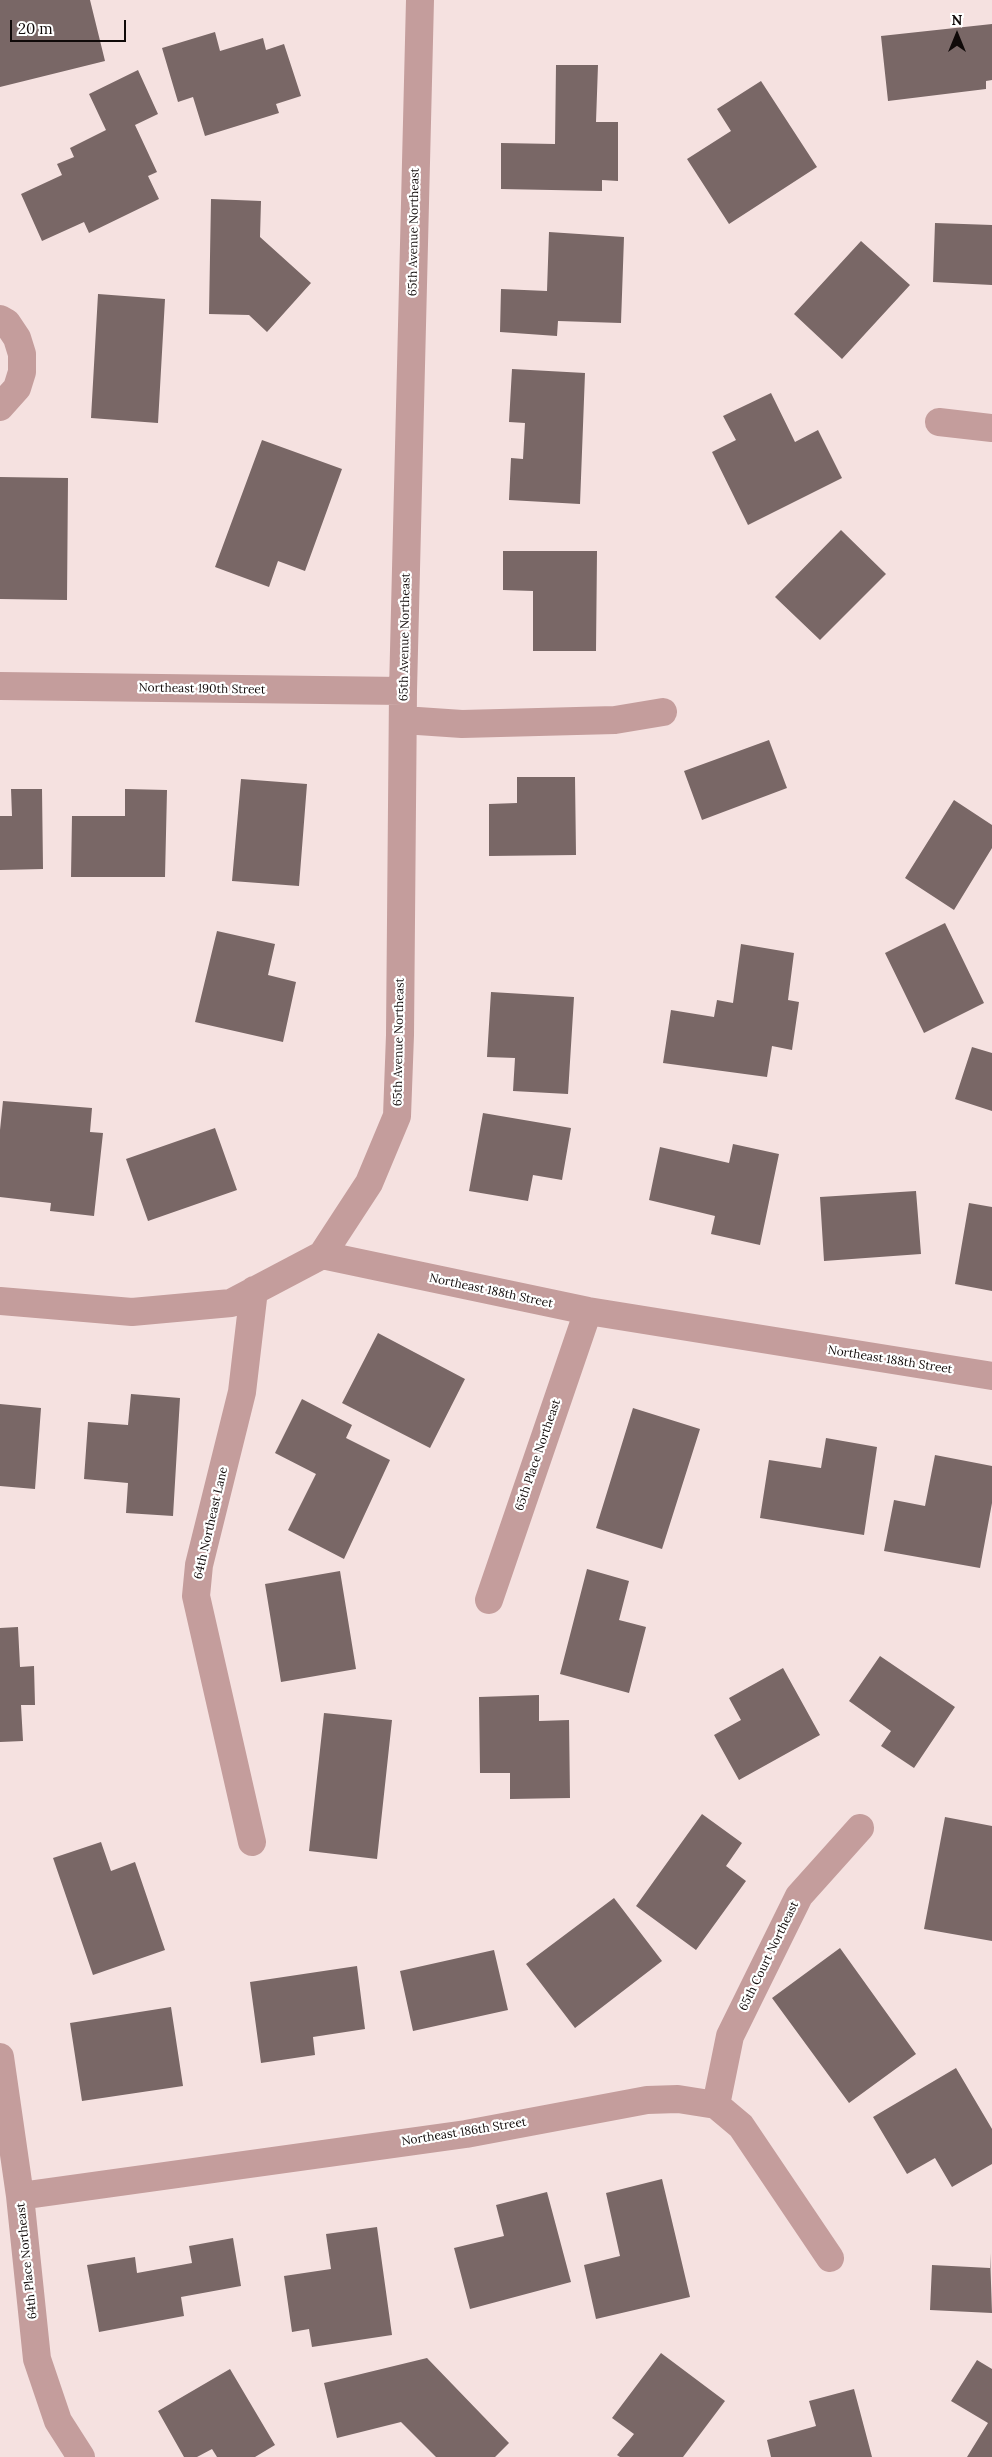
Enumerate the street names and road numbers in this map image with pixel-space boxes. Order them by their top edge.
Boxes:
street label: 65th Avenue Northeast [406,168,422,296]
street label: 65th Avenue Northeast [397,573,413,701]
street label: Northeast 190th Street [138,681,266,697]
street label: 65th Avenue Northeast [391,978,407,1106]
street label: Northeast 188th Street [428,1271,554,1311]
street label: Northeast 188th Street [827,1343,953,1377]
street label: 65th Place Northeast [512,1397,564,1513]
street label: 64th Northeast Lane [191,1465,231,1581]
street label: 65th Court Northeast [736,1899,802,2013]
street label: Northeast 186th Street [401,2115,527,2149]
street label: 64th Place Northeast [14,2202,40,2320]

